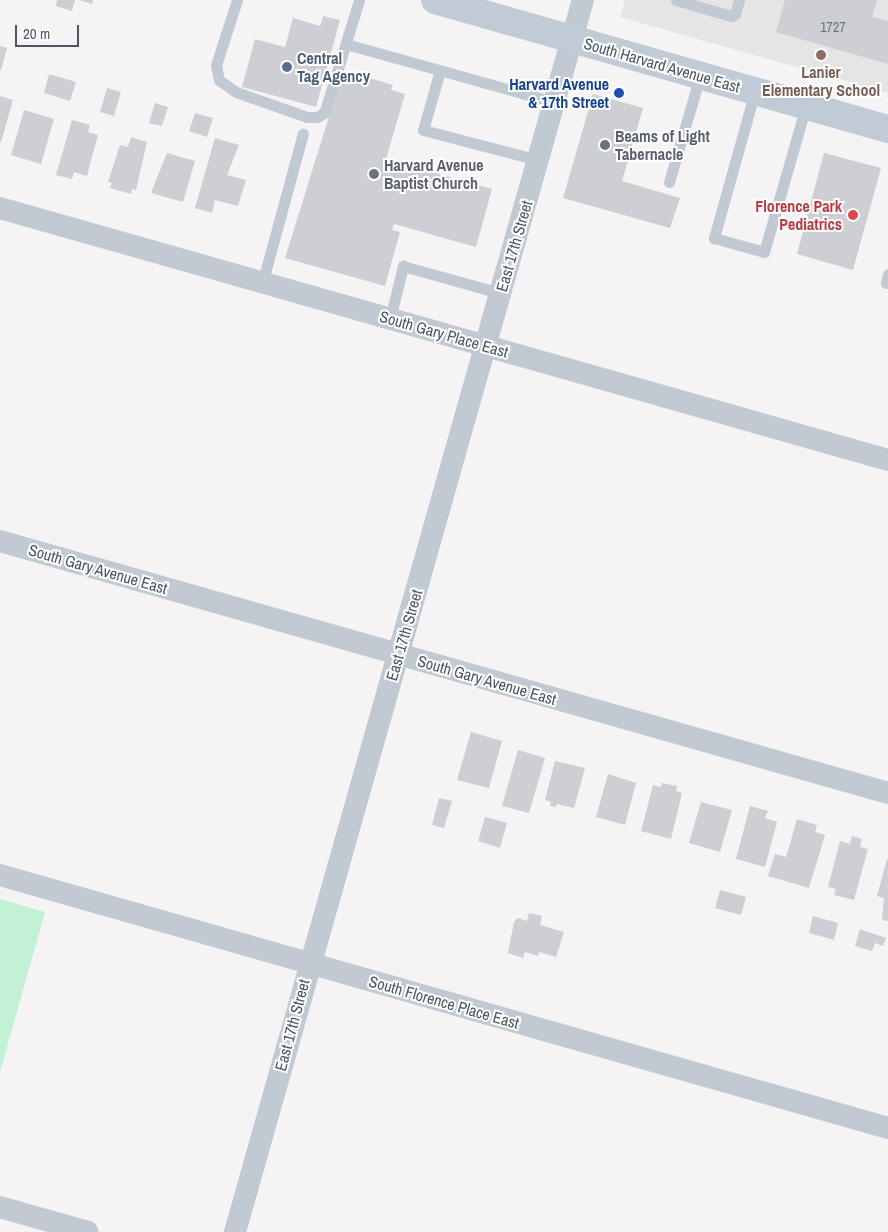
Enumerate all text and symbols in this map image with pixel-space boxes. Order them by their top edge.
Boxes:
scale bar [18,15,81,47]
house number: 1727 [820,19,846,35]
text: 20 m [23,23,50,44]
street label: South Harvard Avenue East [581,33,743,97]
place label: Central Tag Agency [297,48,370,86]
marker: Lanier Elementary School [815,49,827,61]
marker: Central Tag Agency [281,61,293,73]
place label: Lanier Elementary School [762,62,880,100]
place label: Harvard Avenue & 17th Street [509,74,609,112]
marker: Harvard Avenue & 17th Street [613,87,625,99]
place label: Beams of Light Tabernacle [615,126,710,164]
marker: Beams of Light Tabernacle [599,139,611,151]
place label: Harvard Avenue Baptist Church [384,155,484,193]
marker: Harvard Avenue Baptist Church [368,168,380,180]
place label: Florence Park Pediatrics [755,196,842,234]
street label: East 17th Street [492,198,536,294]
marker: Florence Park Pediatrics [846,208,860,222]
street label: South Gary Place East [378,306,510,362]
street label: South Gary Avenue East [26,540,170,598]
street label: East 17th Street [382,587,426,683]
street label: South Gary Avenue East [415,651,559,709]
street label: South Florence Place East [367,971,521,1033]
street label: East 17th Street [271,977,313,1073]

